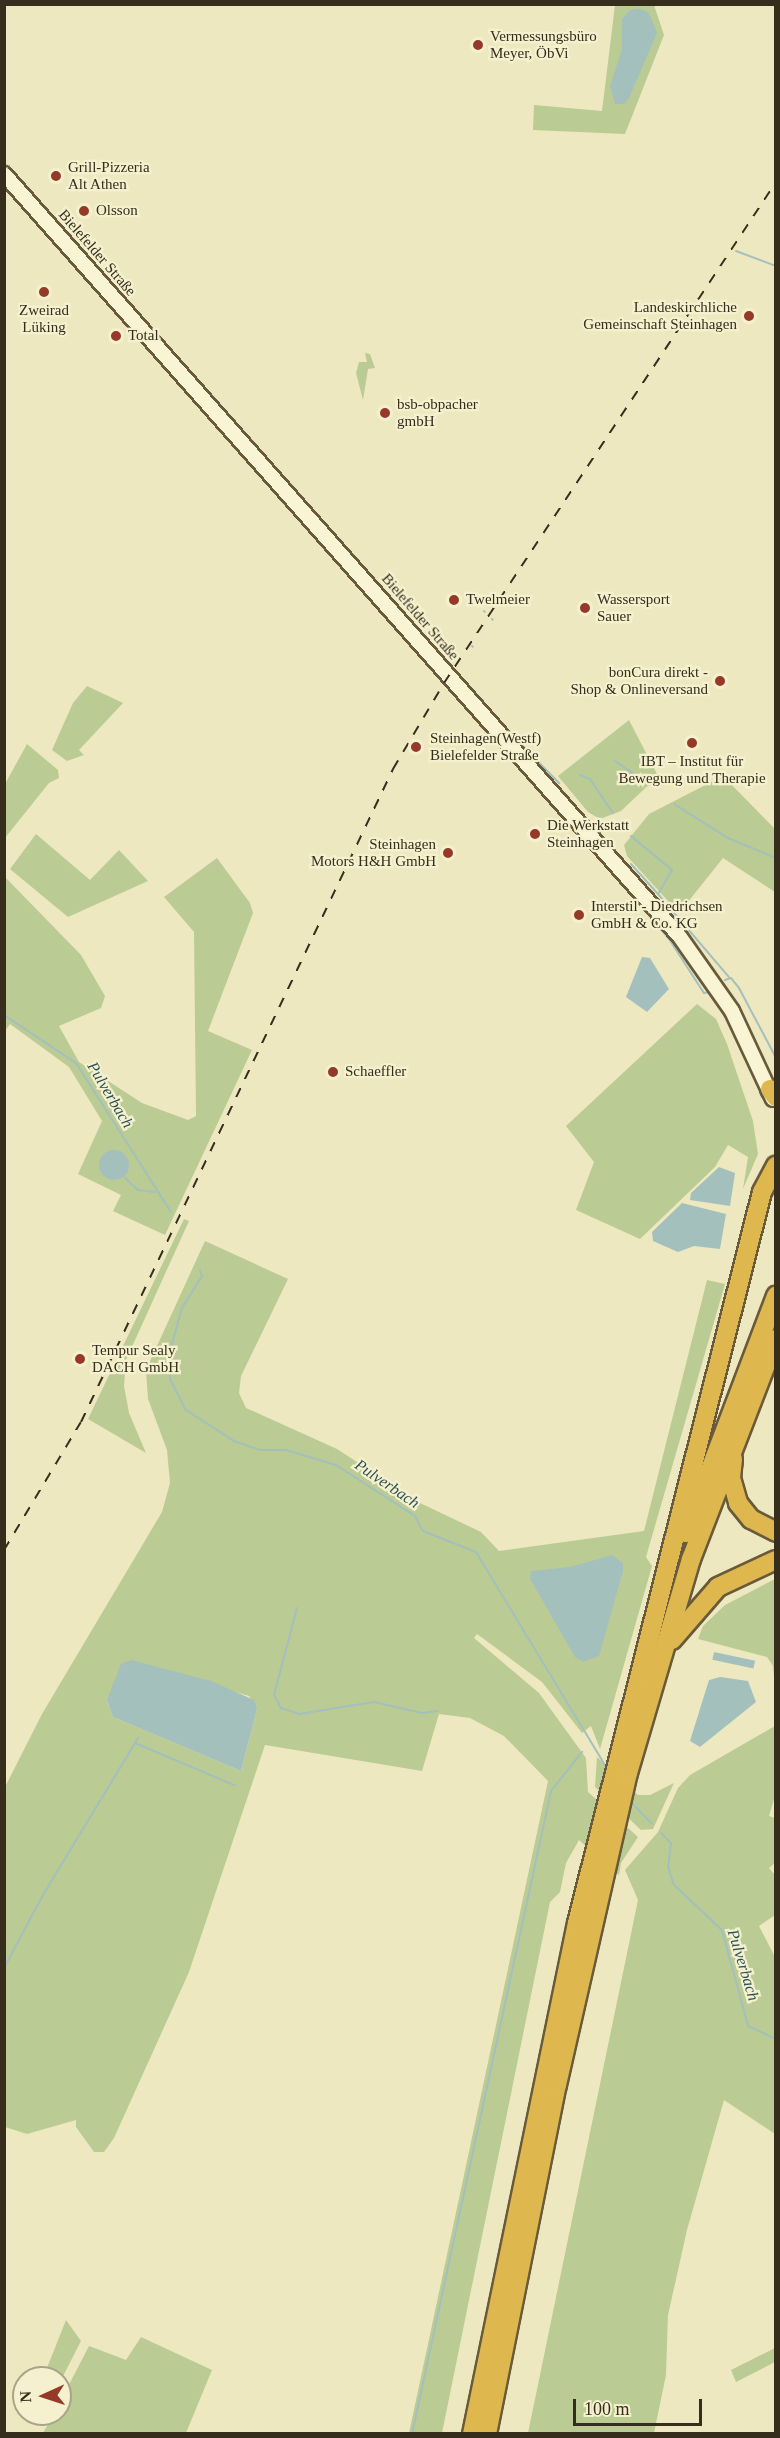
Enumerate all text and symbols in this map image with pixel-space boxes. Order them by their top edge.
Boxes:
place label: Vermessungsbüro Meyer, ÖbVi [490,27,597,62]
marker: Vermessungsbüro Meyer, ÖbVi [471,38,485,52]
place label: Grill-Pizzeria Alt Athen [68,158,150,193]
marker: Grill-Pizzeria Alt Athen [49,169,63,183]
place label: Olsson [96,202,138,220]
marker: Olsson [77,204,91,218]
street label: Bielefelder Straße [55,206,139,300]
marker: Zweirad Lüking [37,285,51,299]
place label: Landeskirchliche Gemeinschaft Steinhagen [583,298,737,333]
place label: Zweirad Lüking [19,301,69,336]
marker: Landeskirchliche Gemeinschaft Steinhagen [742,309,756,323]
place label: Total [128,327,159,345]
marker: Total [109,329,123,343]
place label: bsb-obpacher gmbH [397,395,478,430]
marker: bsb-obpacher gmbH [378,406,392,420]
street label: Bielefelder Straße [378,570,462,664]
place label: Wassersport Sauer [597,590,670,625]
place label: Twelmeier [466,591,530,609]
marker: Twelmeier [447,593,461,607]
marker: Wassersport Sauer [578,601,592,615]
place label: bonCura direkt - Shop & Onlineversand [571,663,708,698]
marker: bonCura direkt - Shop & Onlineversand [713,674,727,688]
place label: Steinhagen(Westf) Bielefelder Straße [430,729,541,764]
marker: IBT – Institut für Bewegung und Therapie [685,736,699,750]
marker: Steinhagen(Westf) Bielefelder Straße [407,738,425,756]
place label: IBT – Institut für Bewegung und Therapie [618,752,766,787]
place label: Die Werkstatt Steinhagen [547,816,630,851]
marker: Die Werkstatt Steinhagen [528,827,542,841]
place label: Steinhagen Motors H&H GmbH [311,835,436,870]
marker: Steinhagen Motors H&H GmbH [441,846,455,860]
place label: Interstil - Diedrichsen GmbH & Co. KG [591,897,723,932]
marker: Interstil - Diedrichsen GmbH & Co. KG [572,908,586,922]
water label: Pulverbach [83,1058,137,1132]
place label: Schaeffler [345,1063,406,1081]
marker: Schaeffler [326,1065,340,1079]
place label: Tempur Sealy DACH GmbH [92,1341,179,1376]
marker: Tempur Sealy DACH GmbH [73,1352,87,1366]
water label: Pulverbach [351,1455,423,1513]
water label: Pulverbach [723,1927,763,2003]
north arrow [12,2366,72,2426]
scale bar [576,2387,705,2425]
text: N [17,2391,34,2403]
text: 100 m [584,2399,630,2419]

